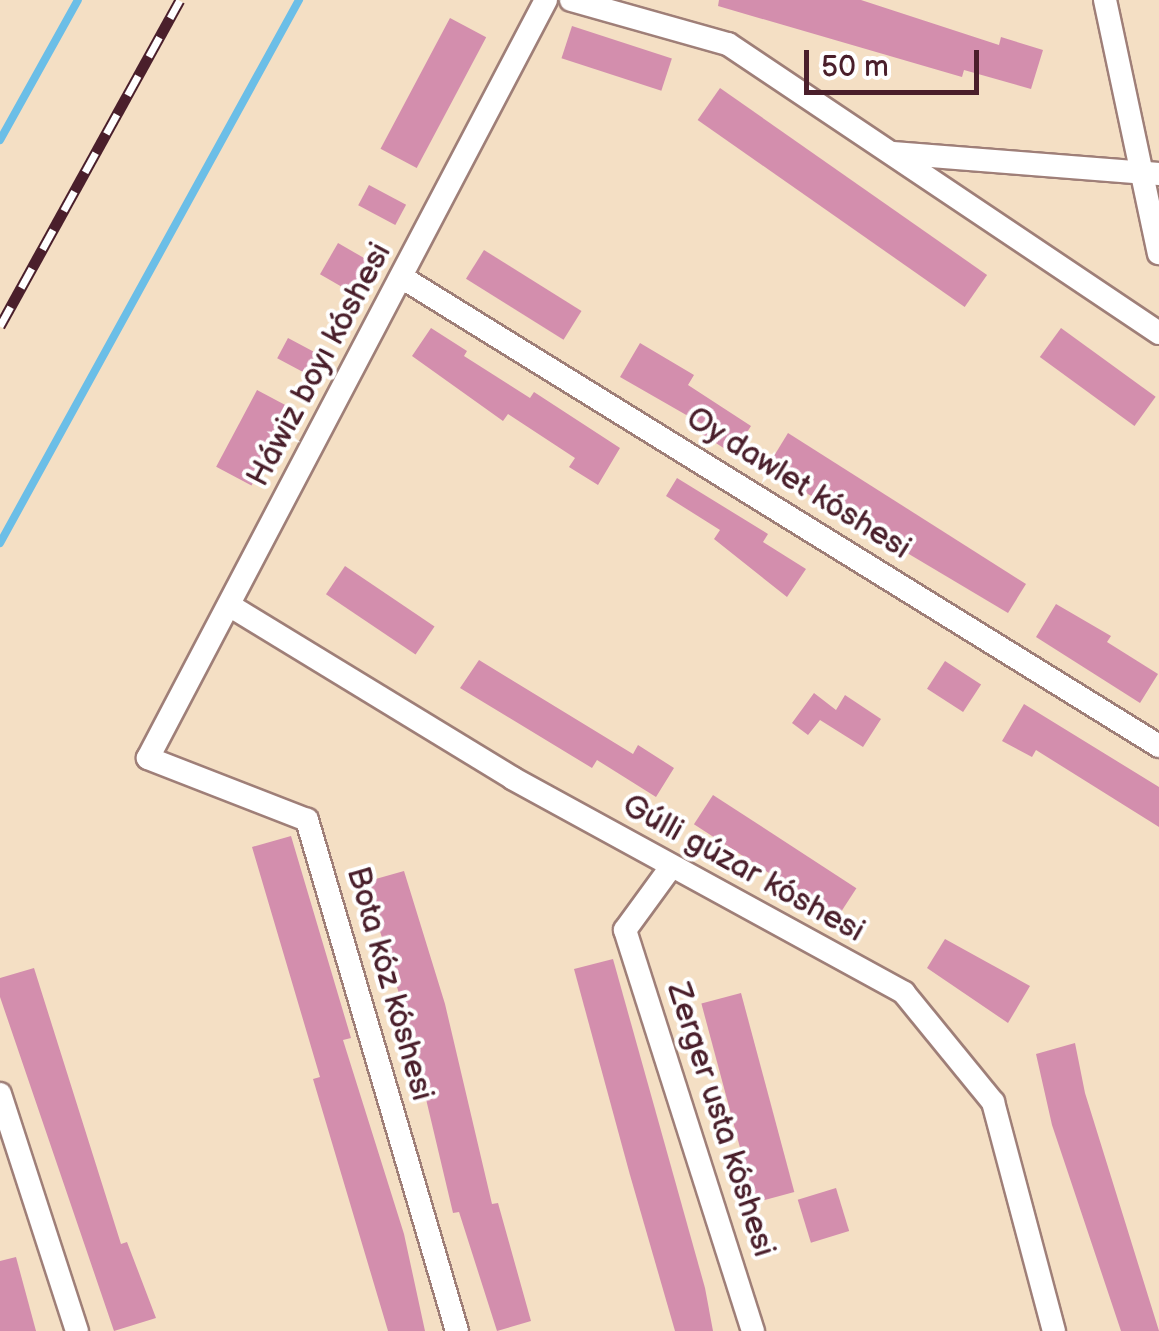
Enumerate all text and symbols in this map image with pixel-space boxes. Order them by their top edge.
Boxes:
scale bar [809,30,984,92]
text: 50 m [821,49,889,85]
street label: Háwiz boyı kóshesi [240,237,400,493]
street label: Oy dawlet kóshesi [678,399,918,569]
street label: Gúlli gúzar kóshesi [615,787,871,951]
street label: Bota kóz kóshesi [337,863,441,1105]
street label: Zerger usta kóshesi [658,978,782,1262]

